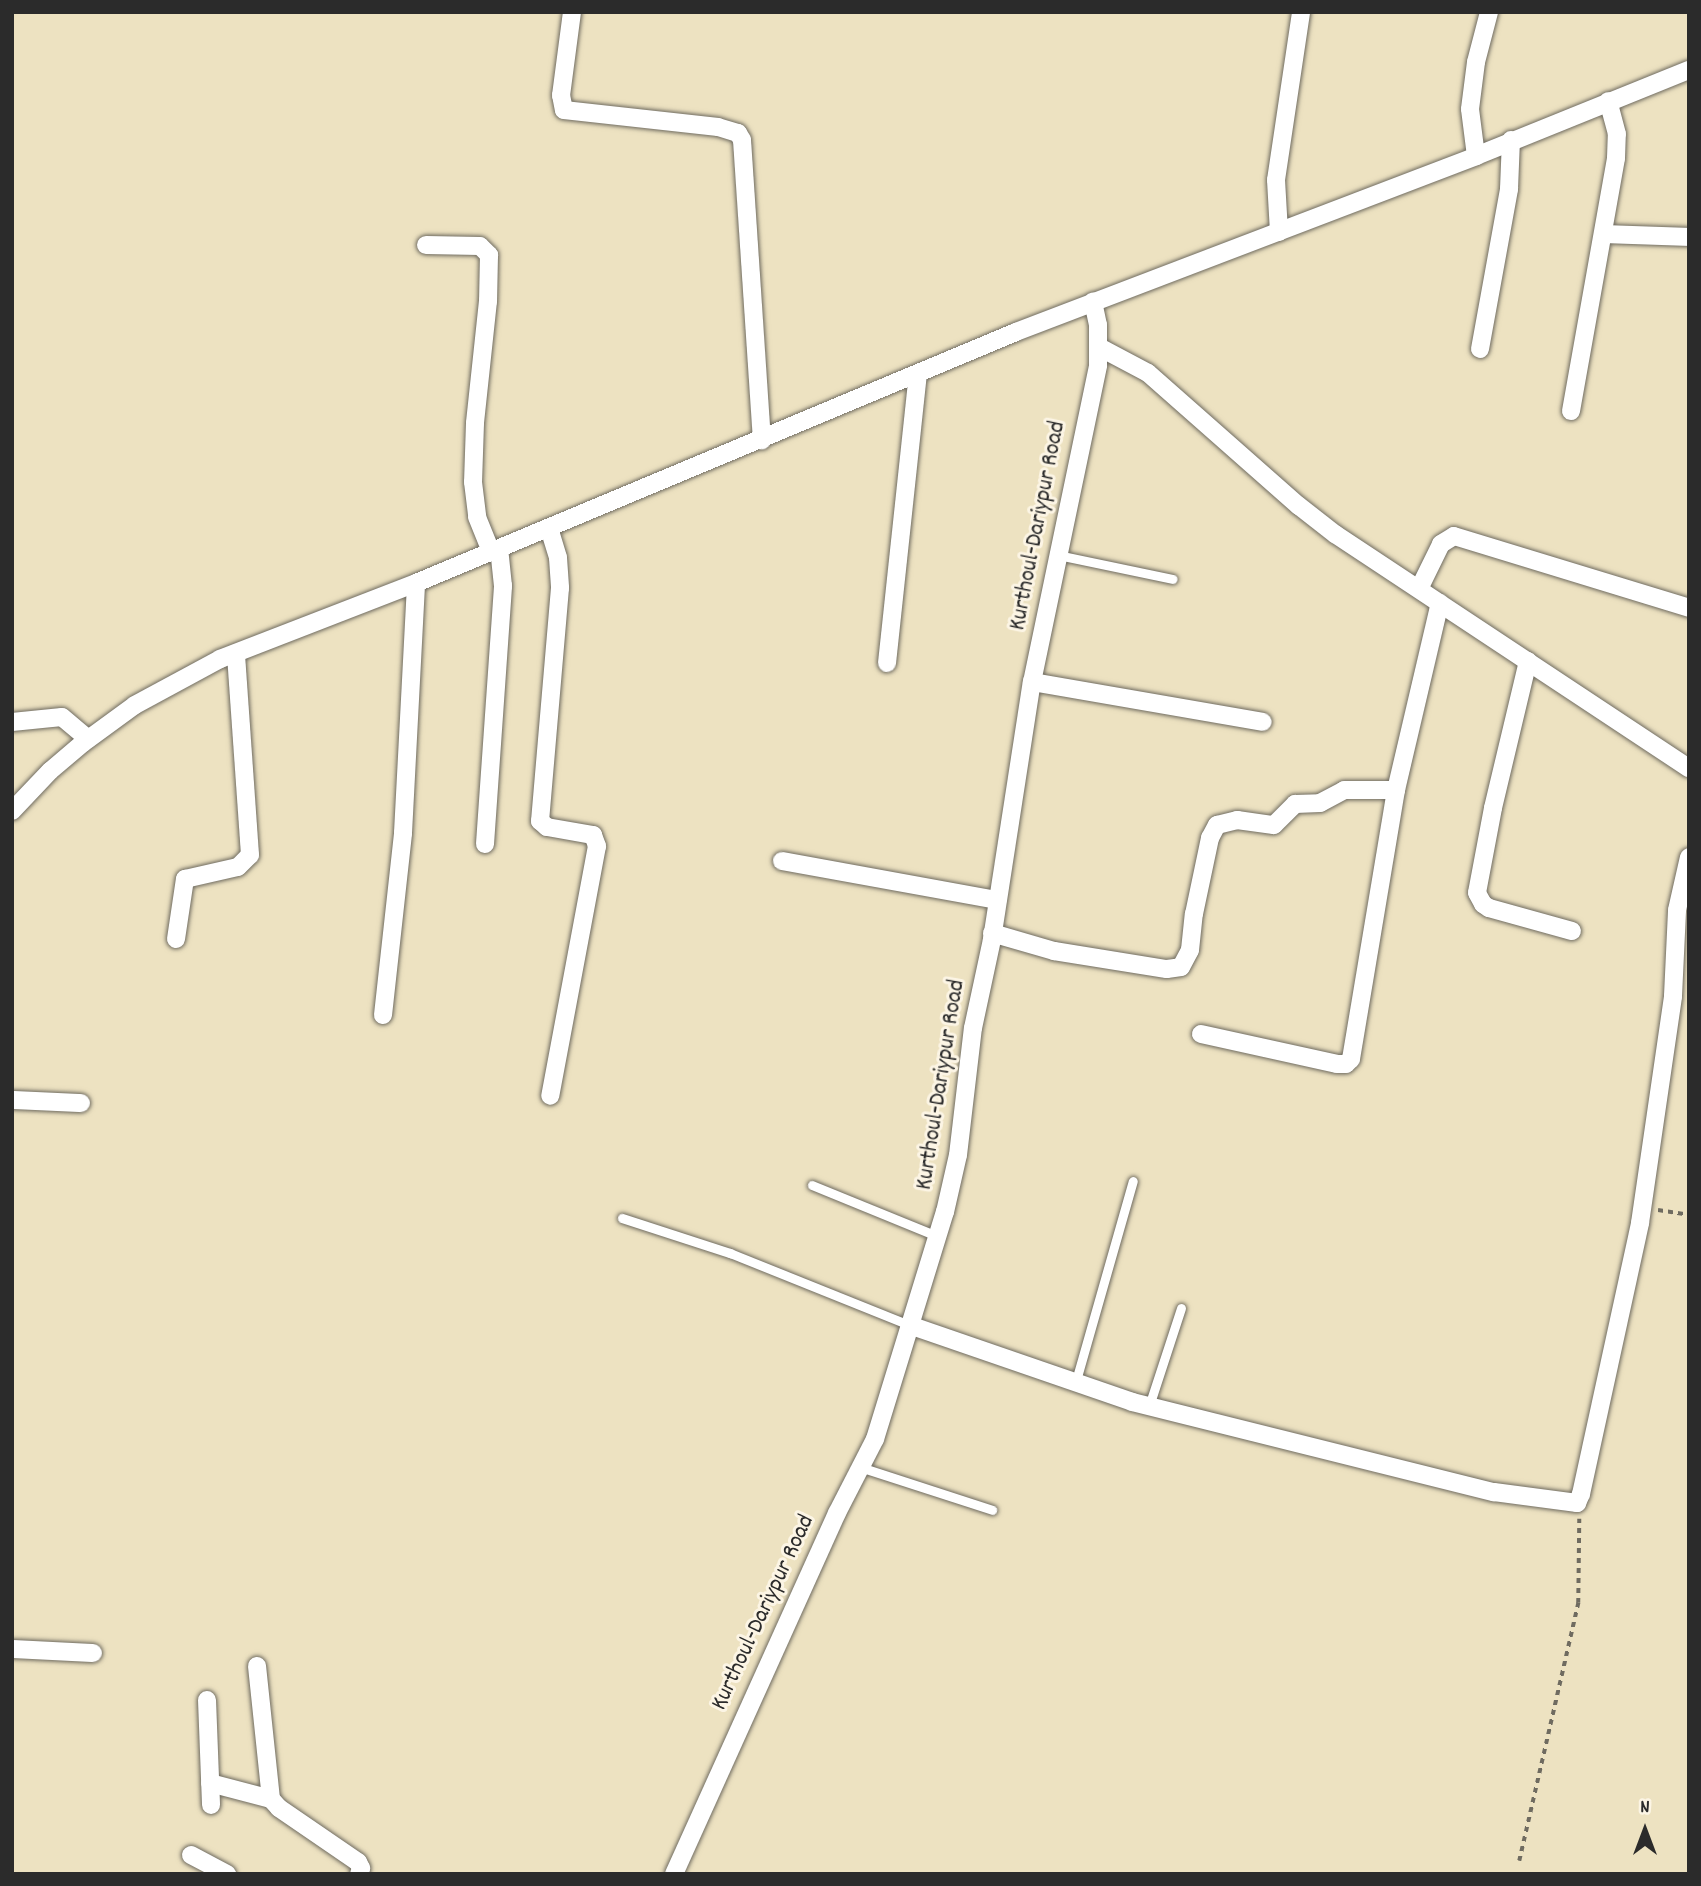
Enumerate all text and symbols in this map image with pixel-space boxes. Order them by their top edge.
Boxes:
street label: Kurthoul-Dariypur Road [1005,419,1073,633]
street label: Kurthoul-Dariypur Road [911,978,973,1192]
street label: Kurthoul-Dariypur Road [706,1511,822,1715]
north arrow [1610,1795,1680,1865]
text: N [1640,1795,1650,1822]

